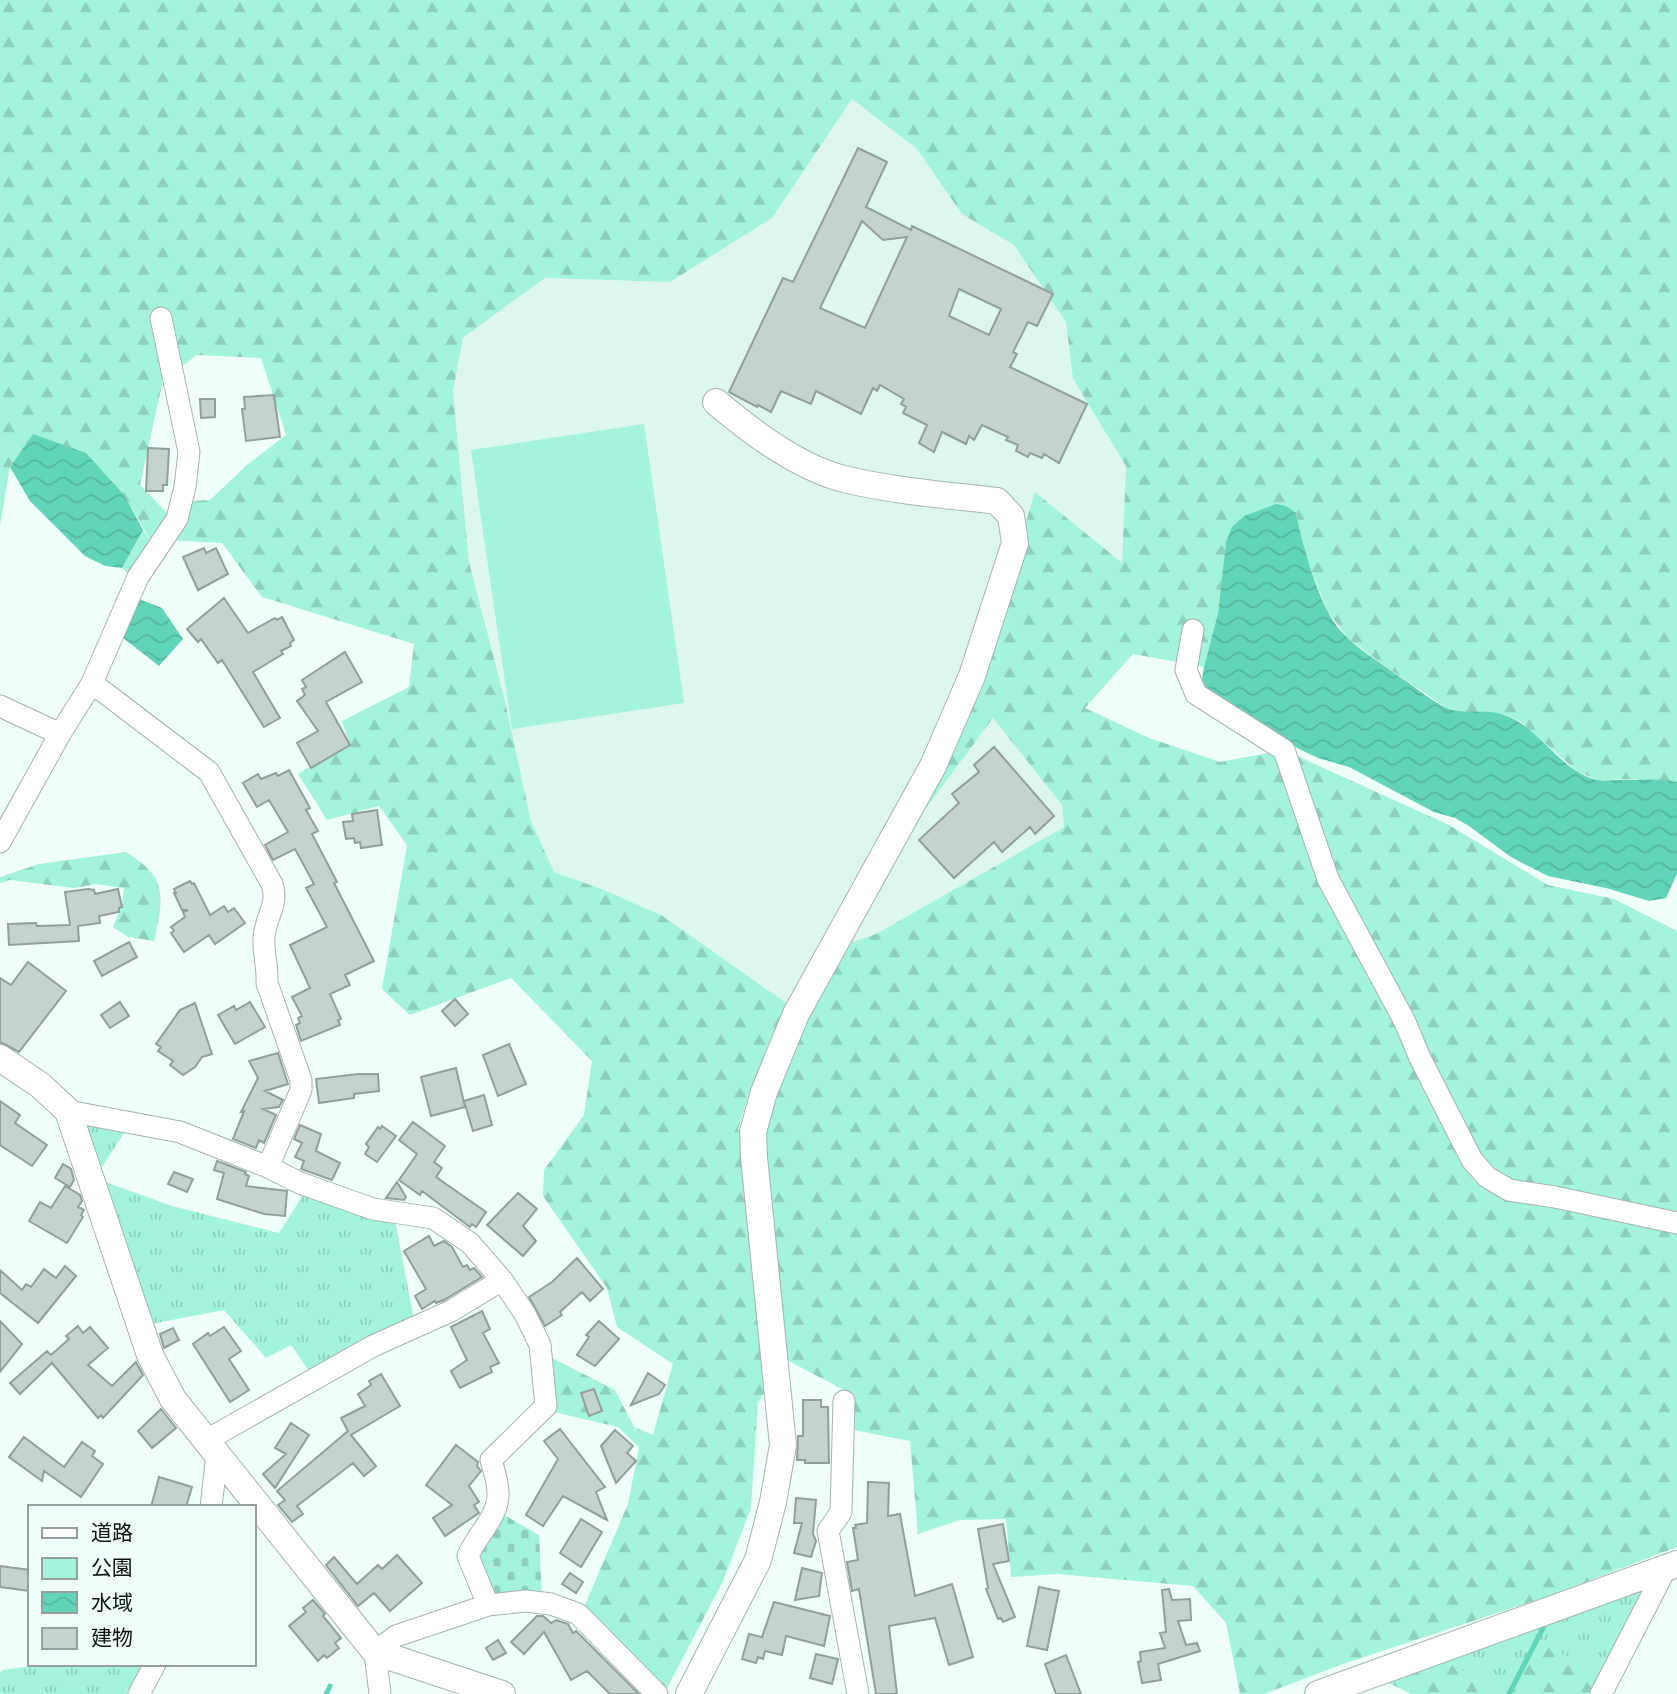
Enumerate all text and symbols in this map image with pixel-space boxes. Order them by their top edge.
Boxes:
legend [28,1505,256,1666]
text: 道路 [91,1519,133,1547]
text: 公園 [91,1554,133,1582]
text: 水域 [91,1589,133,1617]
text: 建物 [91,1624,133,1652]

